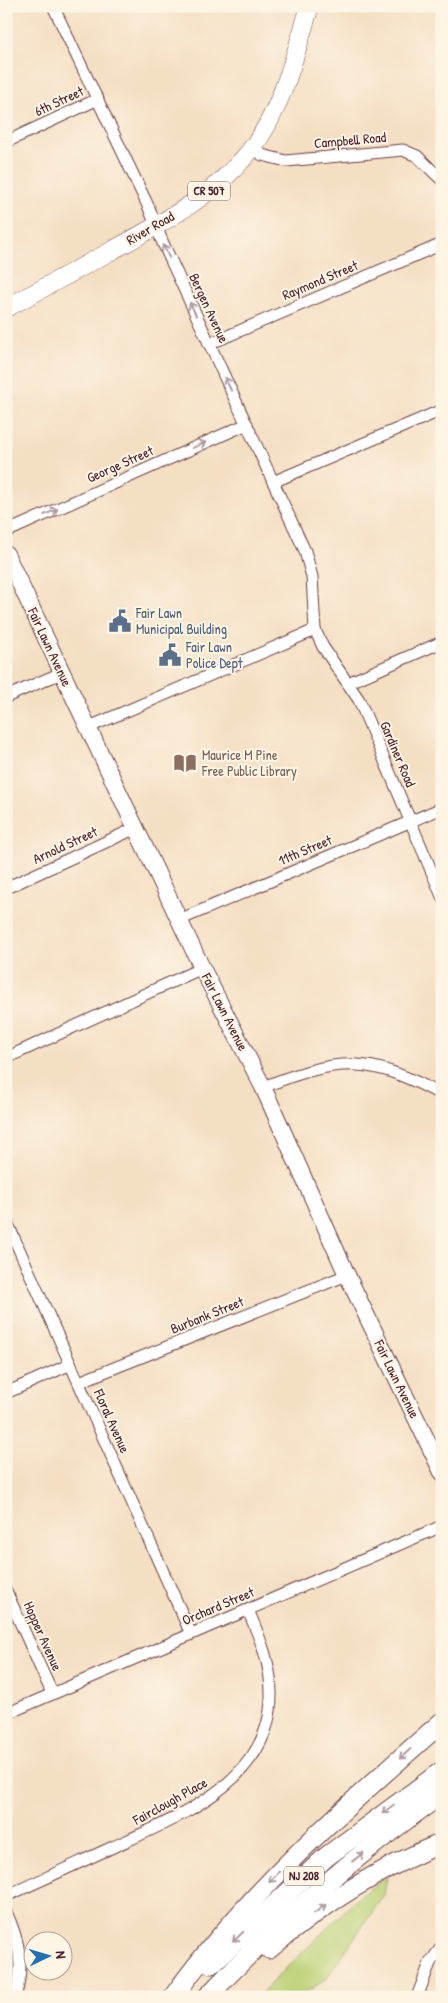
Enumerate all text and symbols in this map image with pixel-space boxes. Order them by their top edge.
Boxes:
street label: 6th Street [31,81,87,120]
street label: Campbell Road [313,127,387,153]
road number: CR 507 [188,182,230,200]
street label: River Road [122,206,178,249]
one-way arrow [161,244,170,259]
street label: Raymond Street [279,255,361,305]
street label: Bergen Avenue [184,270,234,347]
one-way arrow [188,302,198,317]
one-way arrow [223,377,232,392]
street label: George Street [84,440,157,488]
one-way arrow [191,440,206,450]
one-way arrow [43,506,58,516]
street label: Fair Lawn Avenue [24,603,77,690]
place label: Fair Lawn Municipal Building [135,603,227,639]
public building icon: Fair Lawn Municipal Building [107,608,133,634]
place label: Fair Lawn Police Dept [185,637,243,673]
public building icon: Fair Lawn Police Dept [157,642,183,668]
street label: Gardiner Road [376,718,421,790]
place label: Maurice M Pine Free Public Library [201,745,297,781]
library icon: Maurice M Pine Free Public Library [172,750,198,776]
street label: Arnold Street [29,821,100,868]
street label: 11th Street [275,830,335,869]
street label: Fair Lawn Avenue [197,969,253,1054]
street label: Burbank Street [167,1291,246,1338]
street label: Fair Lawn Avenue [370,1336,425,1421]
street label: Floral Avenue [90,1385,135,1456]
street label: Orchard Street [179,1582,257,1629]
street label: Hopper Avenue [19,1598,67,1674]
one-way arrow [399,1748,412,1760]
street label: Fairclough Place [128,1772,211,1830]
one-way arrow [381,1804,395,1814]
one-way arrow [351,1851,364,1862]
road number: NJ 208 [284,1866,324,1885]
one-way arrow [268,1870,280,1883]
one-way arrow [313,1904,327,1914]
north arrow [22,1930,72,1980]
one-way arrow [231,1931,244,1943]
text: N [52,1950,71,1960]

